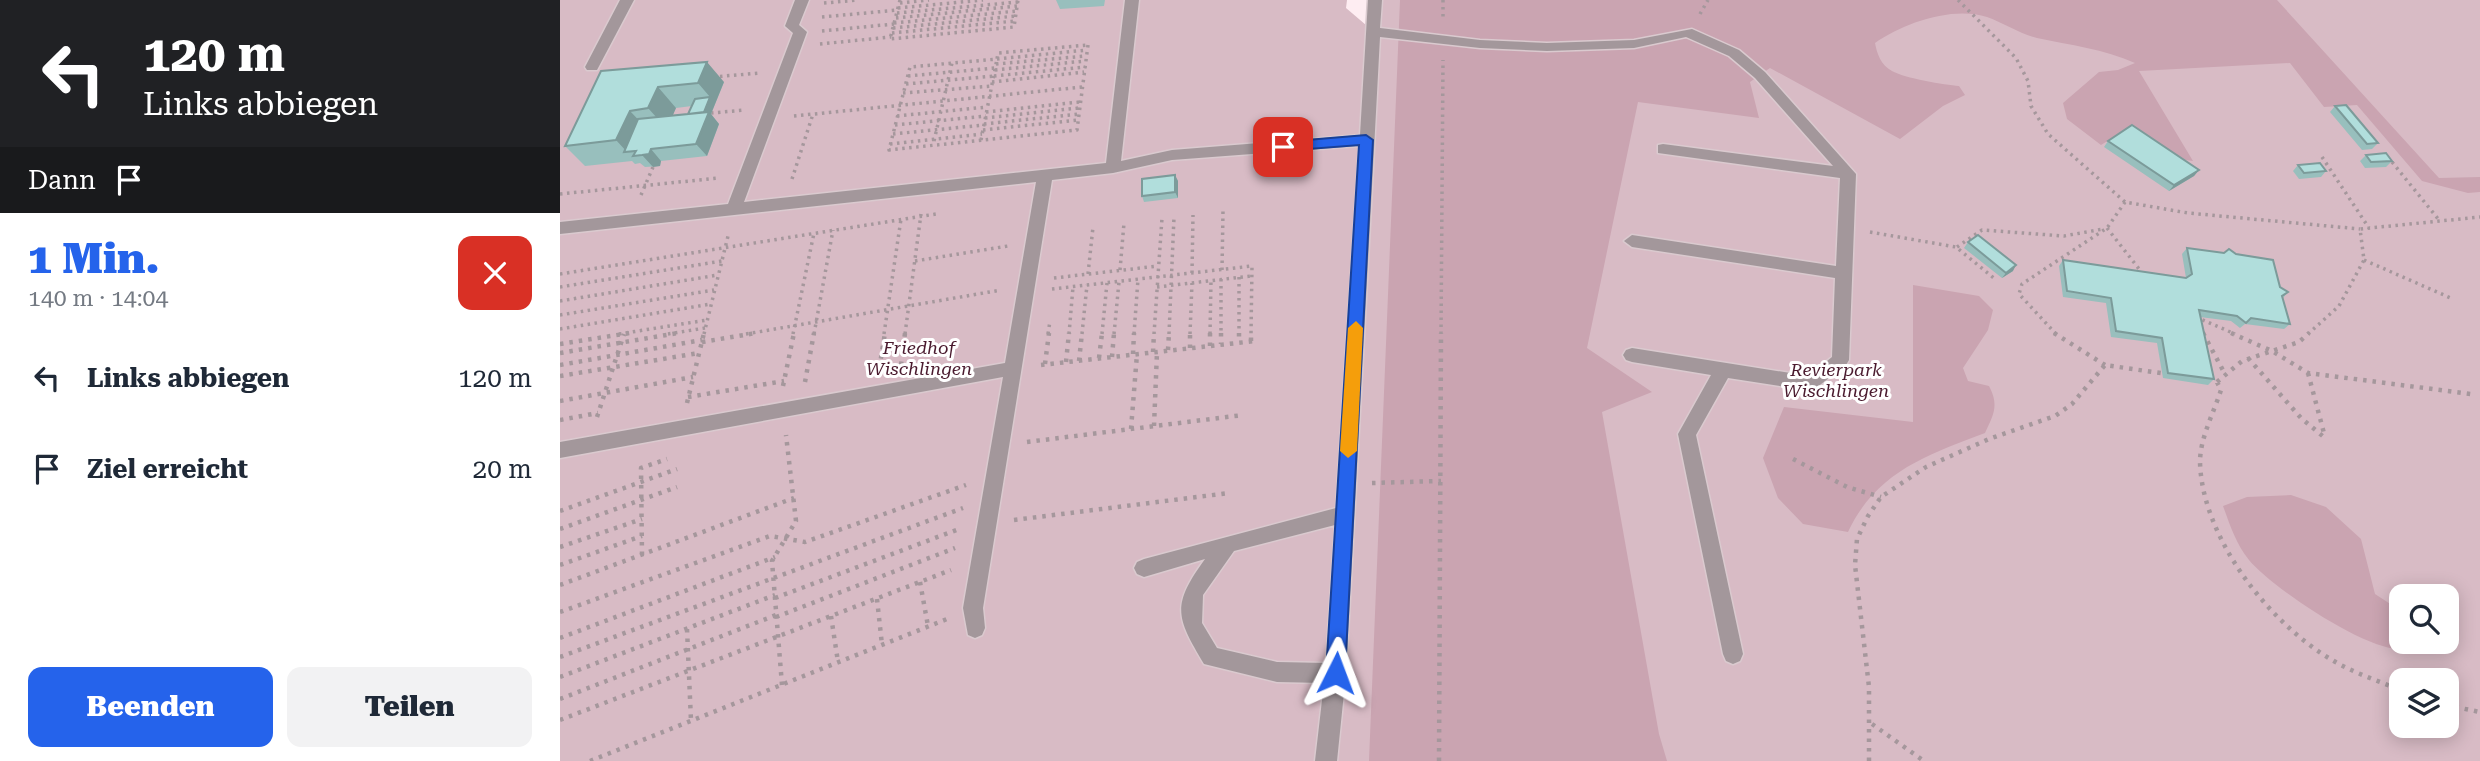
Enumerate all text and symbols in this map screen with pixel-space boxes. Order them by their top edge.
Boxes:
text: 120 m [143,26,285,83]
icon: left [28,28,119,119]
text: Links abbiegen [143,85,378,123]
pin [1253,117,1313,177]
icon: arrive [1264,128,1302,166]
icon: arrive [110,161,148,199]
text: Dann [28,165,96,195]
text: 1 Min. [28,234,160,283]
button: close [458,236,532,310]
text: 140 m · 14:04 [28,285,168,312]
park label: Friedhof Wischlingen [866,337,972,379]
icon: left [28,359,66,397]
park label: Revierpark Wischlingen [1783,359,1889,401]
text: Links abbiegen [87,363,290,393]
text: 120 m [458,363,532,393]
icon: arrive [28,450,66,488]
text: Ziel erreicht [87,454,248,484]
text: 20 m [473,454,532,484]
map controls [2389,584,2459,738]
button: search [2389,584,2459,654]
position arrow [1299,636,1373,710]
button: Beenden [28,667,273,747]
button: Teilen [287,667,532,747]
button: layers [2389,668,2459,738]

